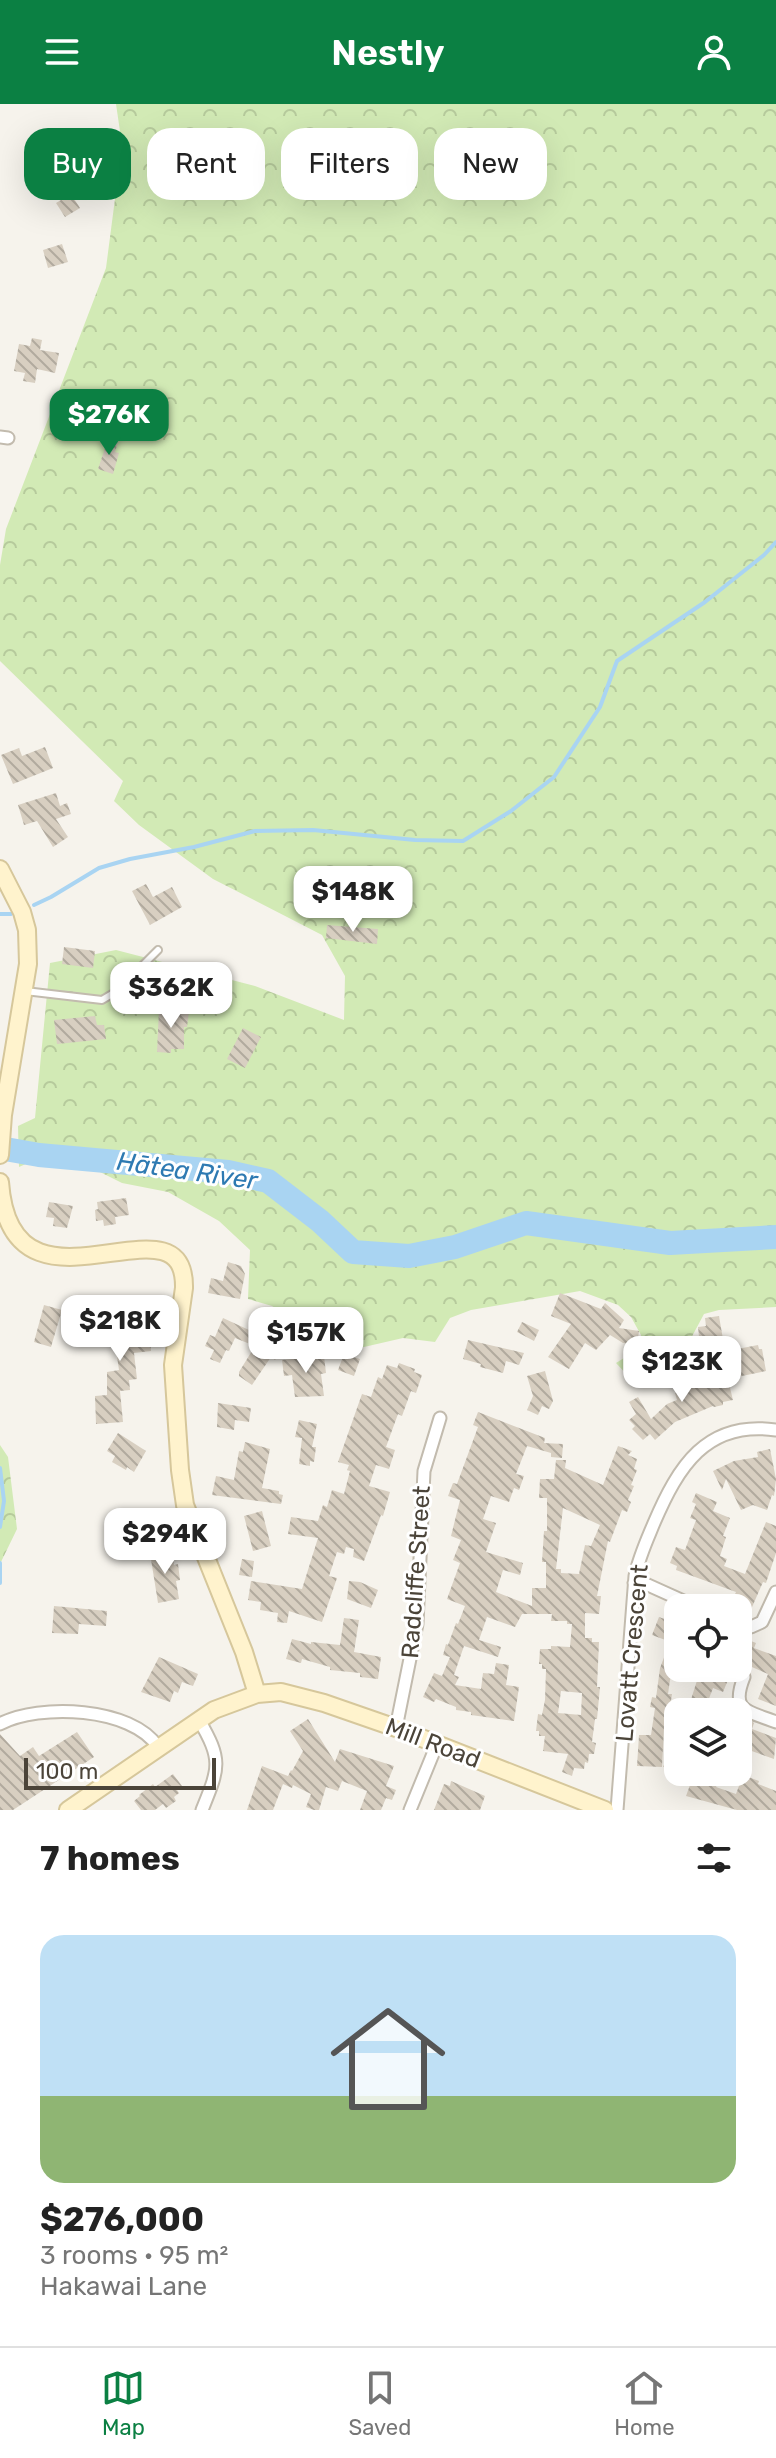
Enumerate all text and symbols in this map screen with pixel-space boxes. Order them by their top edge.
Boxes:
icon: menu [40,30,84,74]
icon: person [692,30,736,74]
text: Nestly [331,31,445,74]
chip: Buy [24,128,131,200]
chip: Rent [147,128,265,200]
chip: Filters [281,128,418,200]
chip: New [434,128,547,200]
pin: $276K [53,389,165,457]
text: $276K [68,399,150,430]
pin: $148K [297,866,409,934]
text: $148K [312,876,394,907]
pin: $362K [115,962,227,1030]
text: $362K [128,972,214,1003]
water label: Hātea River [115,1146,260,1196]
pin: $218K [64,1295,176,1363]
text: $218K [79,1305,161,1336]
pin: $157K [250,1307,362,1375]
text: $157K [266,1317,346,1348]
pin: $123K [626,1336,738,1404]
text: $123K [641,1346,723,1377]
street label: Radcliffe Street [396,1485,436,1659]
pin: $294K [109,1508,221,1576]
text: $294K [122,1518,208,1549]
street label: Lovatt Crescent [610,1563,654,1743]
map controls [664,1594,752,1786]
button: locate [664,1594,752,1682]
button: layers [664,1698,752,1786]
street label: Mill Road [382,1712,484,1774]
scale bar [24,1754,216,1790]
text: 100 m [36,1758,98,1785]
icon: filters [692,1836,736,1880]
text: 7 homes [40,1838,180,1879]
icon: home [316,1987,460,2131]
text: $276,000 [40,2199,204,2240]
text: 3 rooms · 95 m² [40,2240,228,2271]
text: Hakawai Lane [40,2271,207,2302]
tab: Map [101,2366,145,2441]
tab: Saved [348,2366,411,2441]
tab: Home [614,2366,674,2441]

